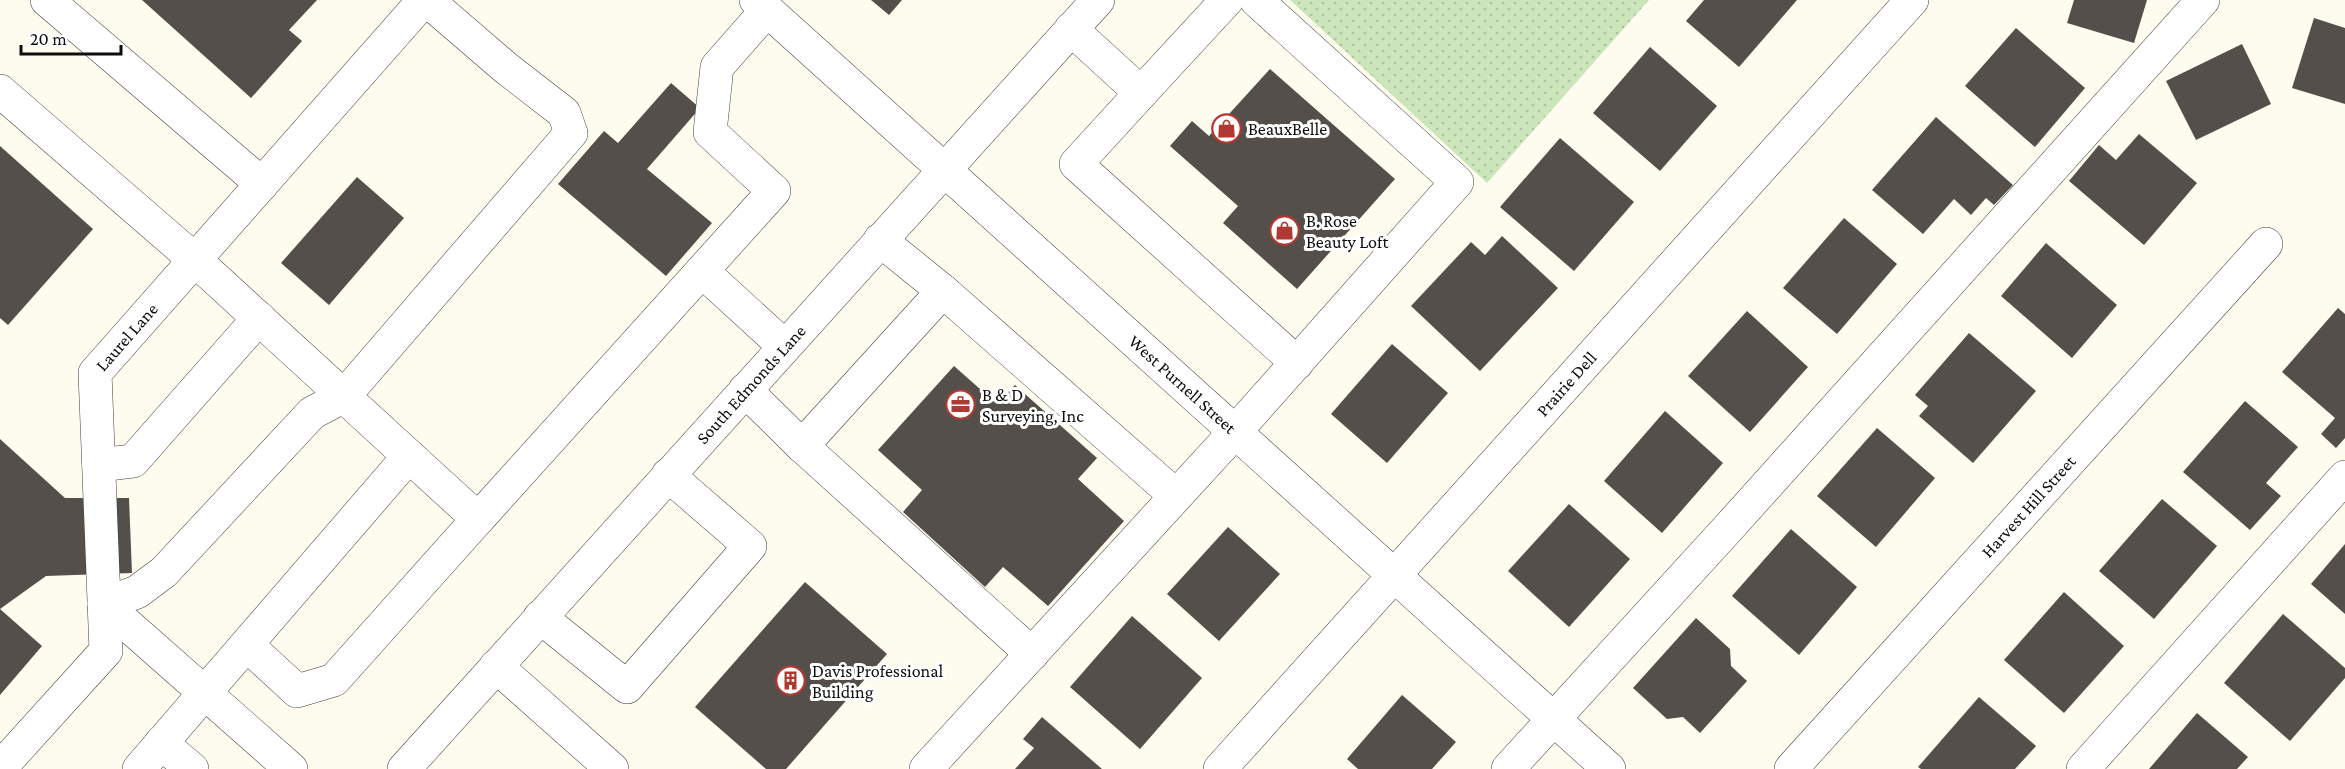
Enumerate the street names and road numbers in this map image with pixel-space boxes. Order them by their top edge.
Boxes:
street label: Laurel Lane [91,299,162,375]
street label: South Edmonds Lane [692,321,810,448]
street label: West Purnell Street [1124,331,1241,439]
street label: Prairie Dell [1532,347,1601,420]
street label: Harvest Hill Street [1977,451,2080,562]

